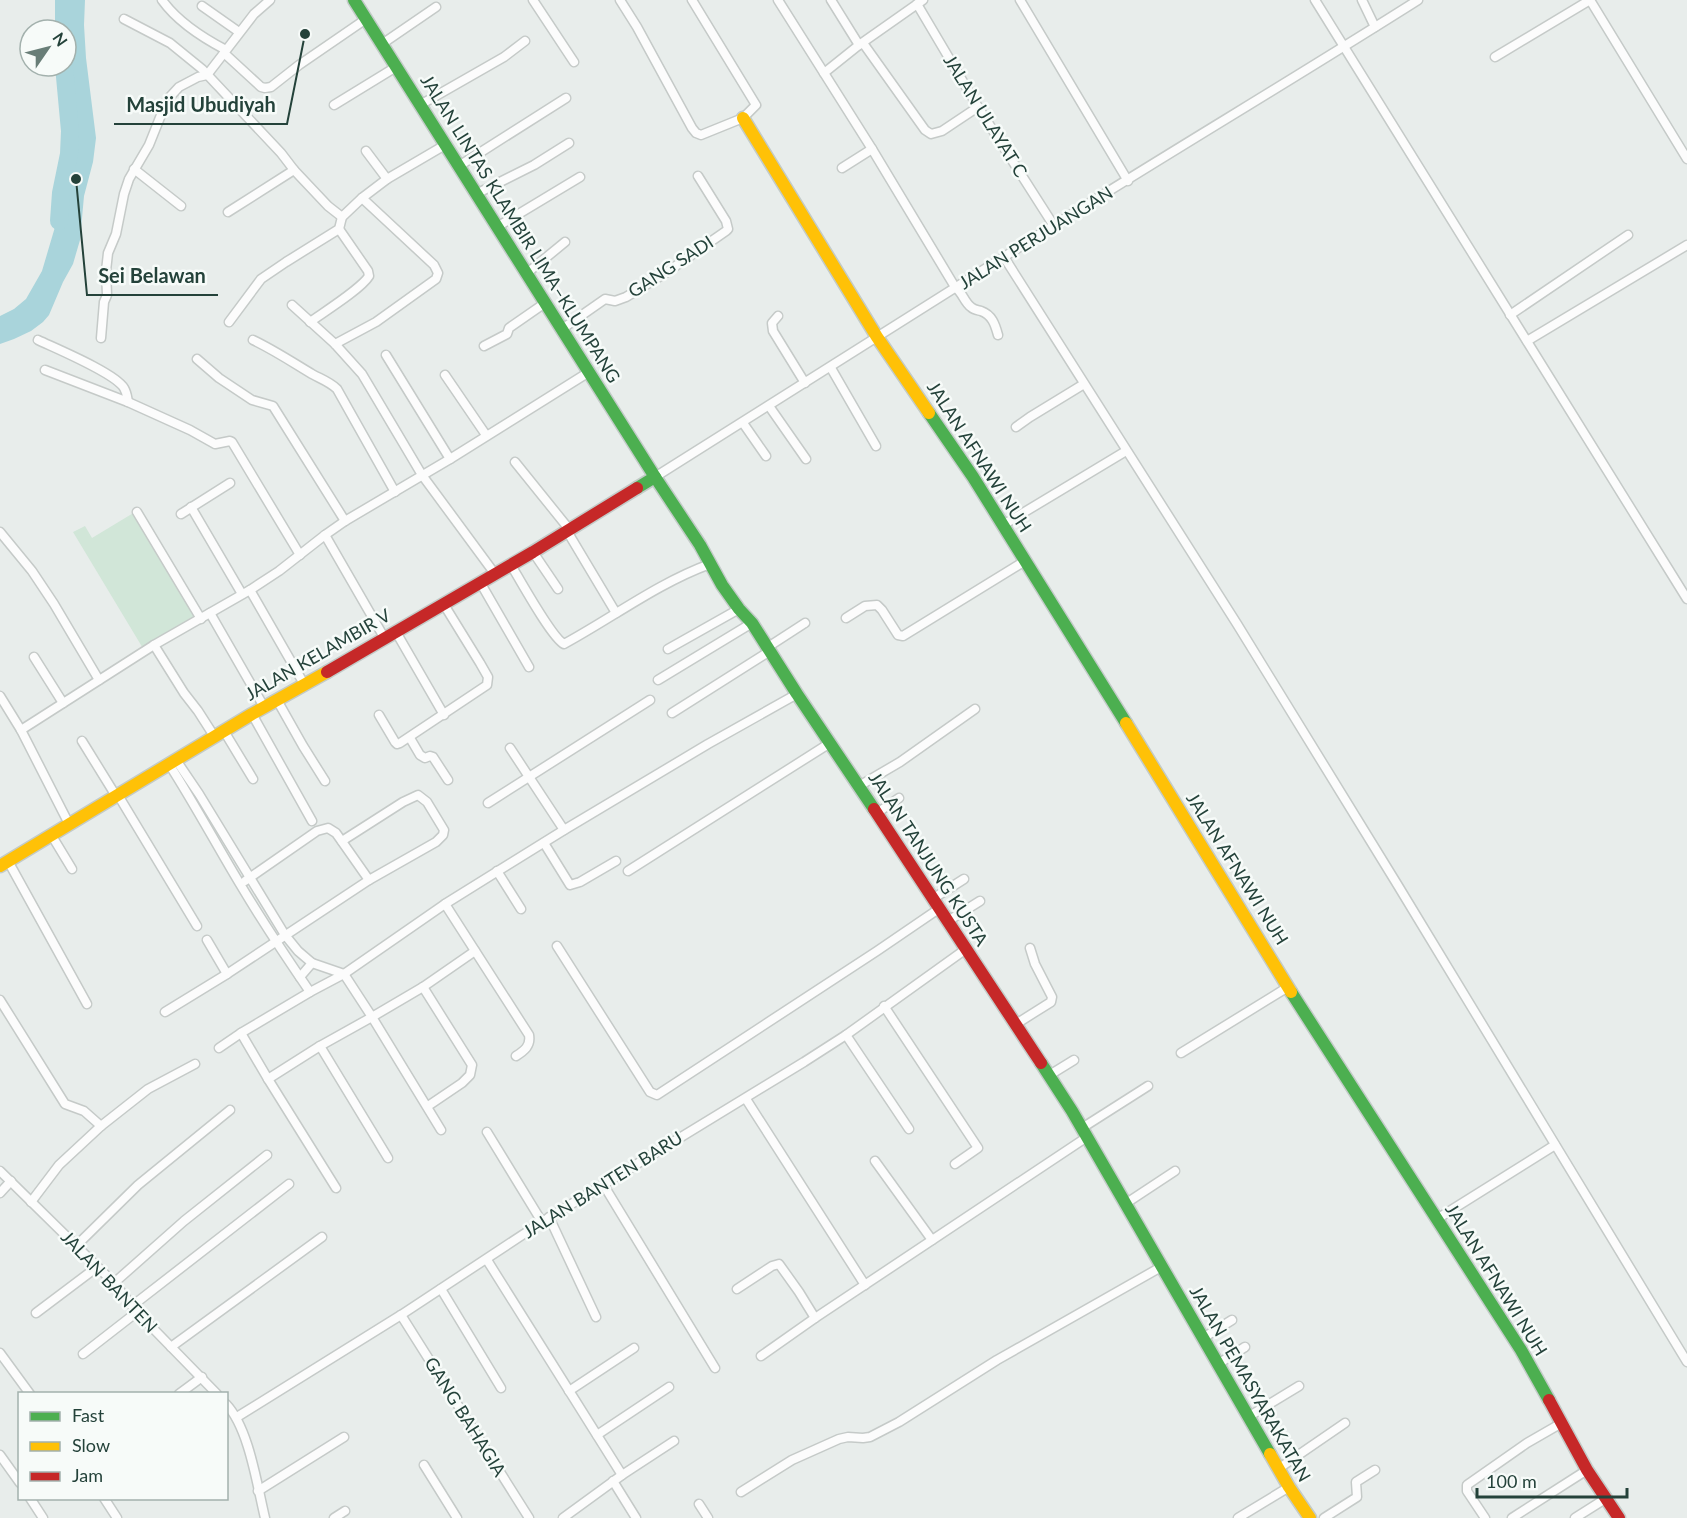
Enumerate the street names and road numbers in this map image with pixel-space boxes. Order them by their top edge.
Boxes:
street label: JALAN ULAYAT C [939,50,1032,181]
street label: JALAN LINTAS KLAMBIR LIMA–KLUMPANG [416,70,625,387]
street label: JALAN PERJUANGAN [954,181,1116,293]
street label: GANG SADI [624,230,717,302]
street label: JALAN AFNAWI NUH [923,377,1037,536]
street label: JALAN KELAMBIR V [241,603,395,705]
street label: JALAN TANJUNG KUSTA [864,767,994,950]
street label: JALAN AFNAWI NUH [1182,788,1294,949]
street label: JALAN BANTEN BARU [519,1126,686,1242]
street label: JALAN AFNAWI NUH [1441,1199,1553,1360]
street label: JALAN BANTEN [57,1226,163,1337]
street label: JALAN PEMASYARAKATAN [1186,1282,1316,1485]
street label: GANG BAHAGIA [420,1353,512,1481]

